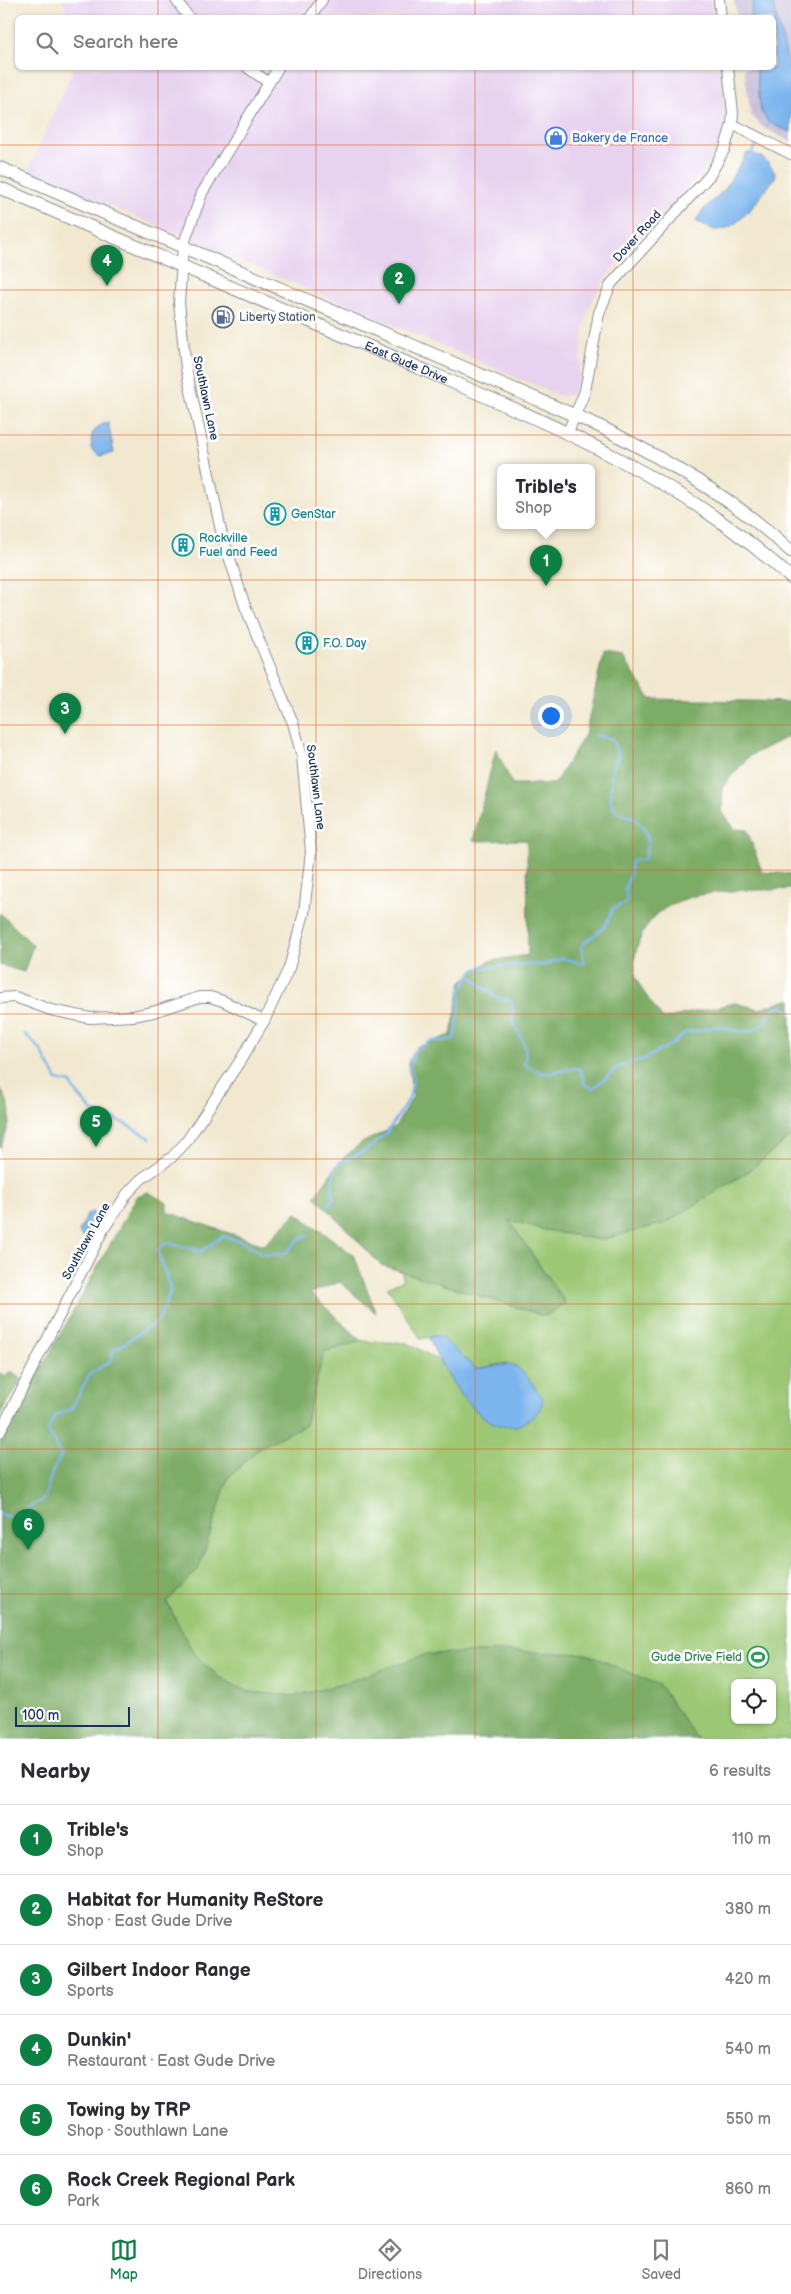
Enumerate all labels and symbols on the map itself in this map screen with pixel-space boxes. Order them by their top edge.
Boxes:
shop icon: Bakery de France [544,126,568,150]
place label: Bakery de France [572,131,668,146]
street label: Dover Road [610,207,665,265]
pin: 4 [91,245,123,286]
pin: 2 [383,263,415,304]
fuel station icon: Liberty Station [211,305,235,329]
place label: Liberty Station [239,310,316,325]
street label: East Gude Drive [362,339,450,387]
street label: Southlawn Lane [189,355,222,442]
building icon: GenStar [263,502,287,526]
place label: GenStar [291,507,336,522]
place label: Rockville Fuel and Feed [199,531,277,560]
building icon: Rockville Fuel and Feed [171,533,195,557]
pin: 1 [530,545,562,586]
building icon: F.O. Day [295,631,319,655]
place label: F.O. Day [323,636,367,651]
pin: 3 [49,693,81,734]
your location [538,703,564,729]
street label: Southlawn Lane [303,744,328,830]
pin: 5 [80,1106,112,1147]
street label: Southlawn Lane [59,1200,114,1282]
pin: 6 [12,1509,44,1550]
sports icon: Gude Drive Field [746,1645,770,1669]
place label: Gude Drive Field [651,1650,742,1665]
scale bar [15,1704,130,1727]

